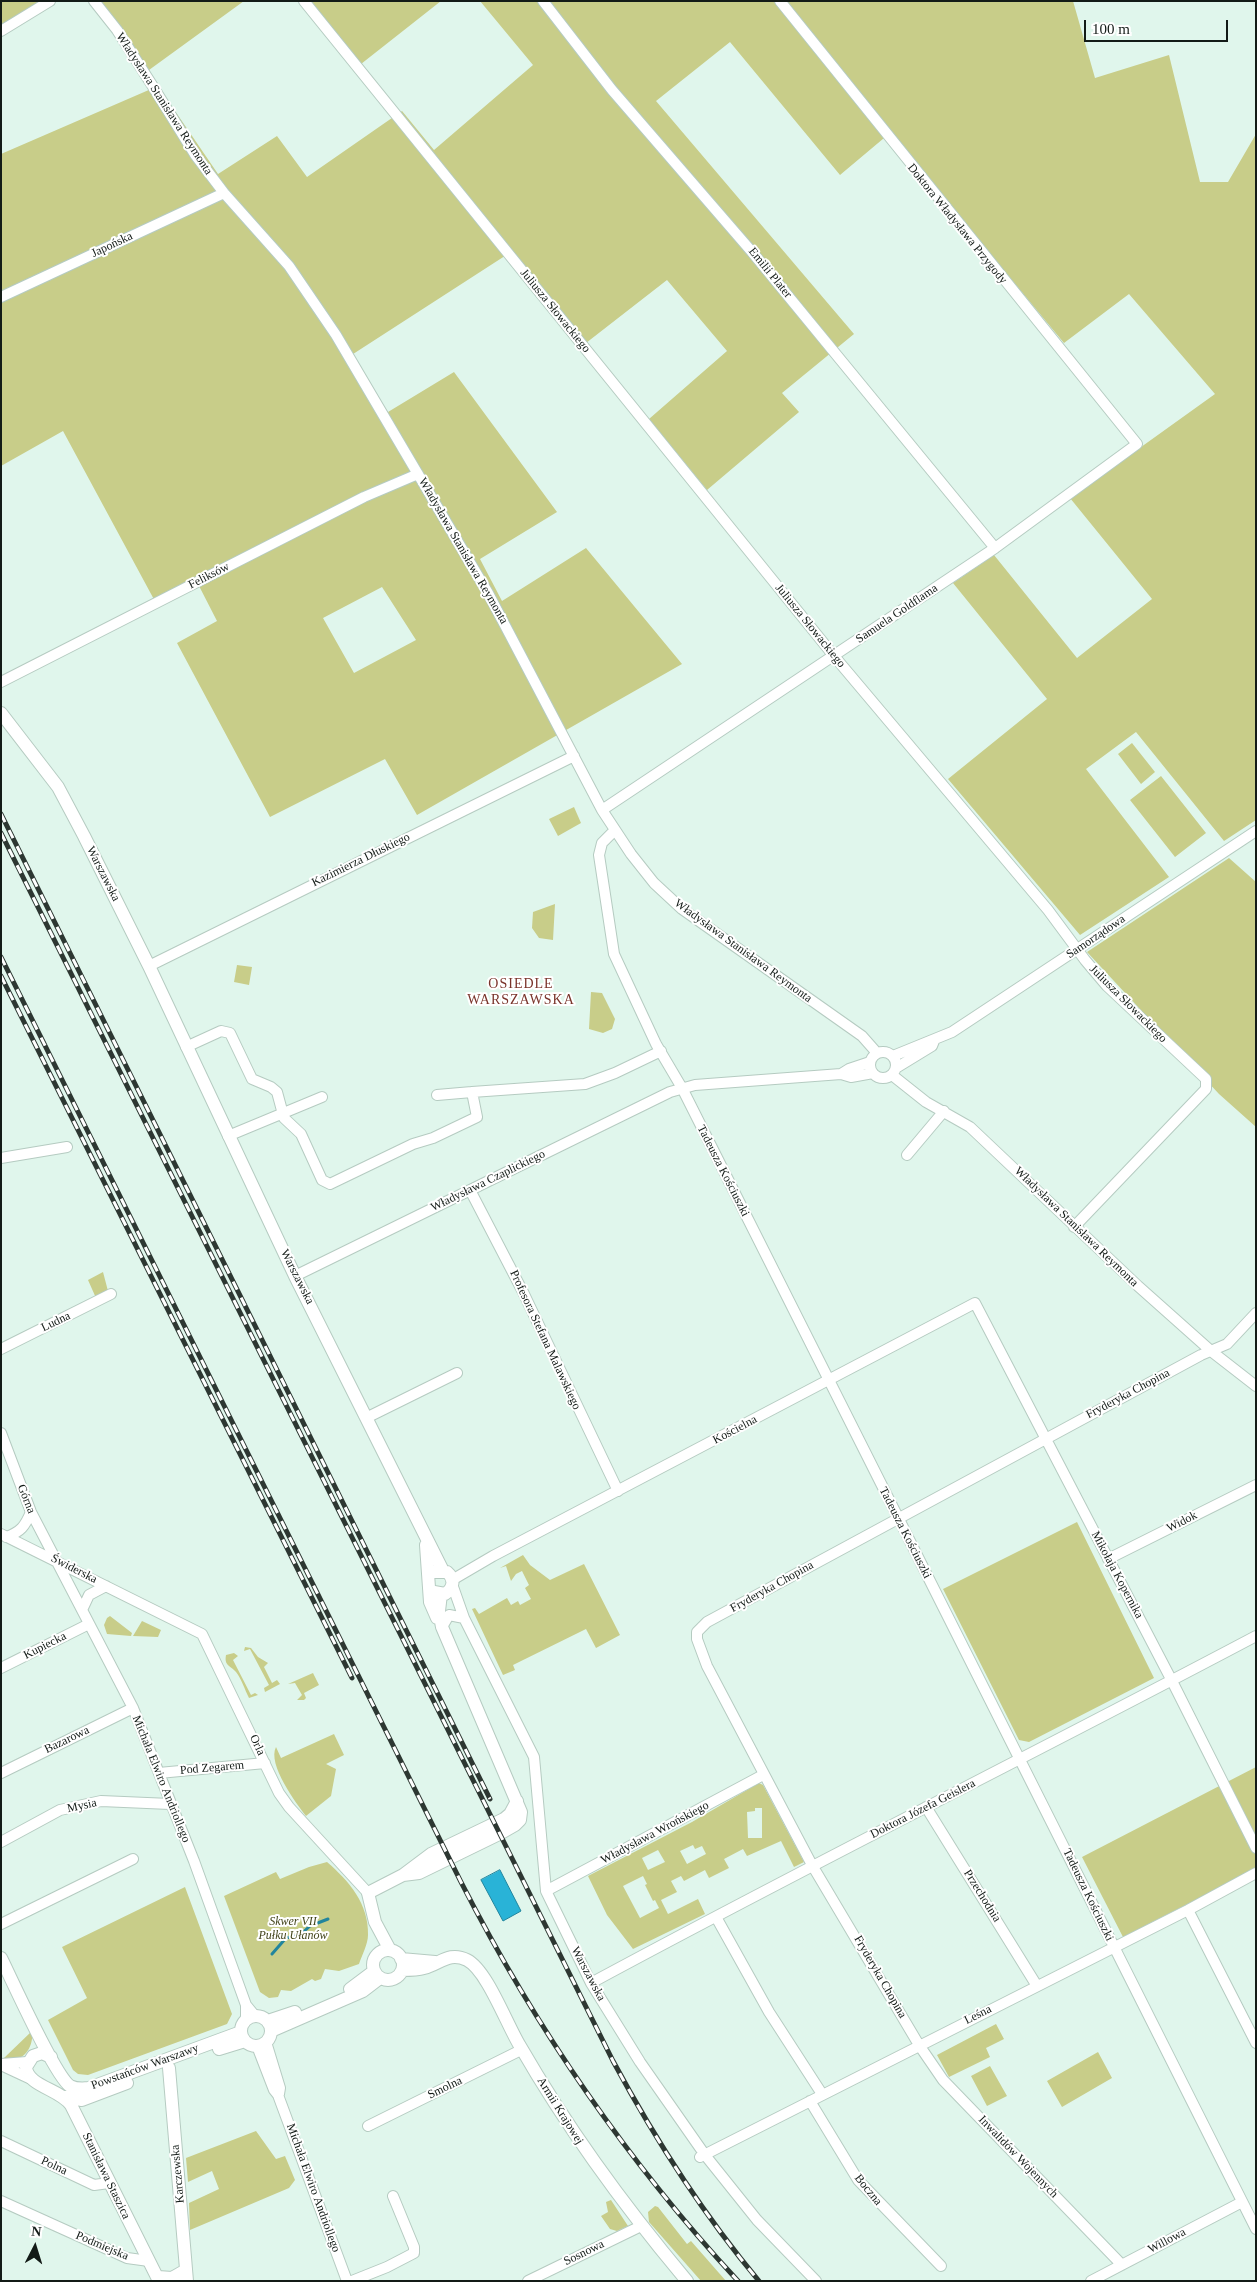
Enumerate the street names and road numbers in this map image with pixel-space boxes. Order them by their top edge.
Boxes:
street label: Władysława Stanisława Reymonta [113,30,215,178]
street label: Doktora Władysława Przygody [904,161,1010,287]
street label: Japońska [89,229,135,261]
street label: Emilii Plater [745,245,795,301]
street label: Juliusza Słowackiego [517,266,593,356]
street label: Władysława Stanisława Reymonta [415,475,511,627]
street label: Feliksów [186,560,232,592]
street label: Juliusza Słowackiego [772,581,848,671]
street label: Samuela Goldflama [853,581,941,647]
street label: Kazimierza Dłuskiego [309,830,413,890]
street label: Warszawska [83,844,123,904]
street label: Władysława Stanisława Reymonta [671,896,815,1006]
street label: Samorządowa [1064,912,1128,962]
street label: Juliusza Słowackiego [1086,962,1170,1046]
street label: Tadeusza Kościuszki [694,1123,752,1219]
street label: Władysława Czaplickiego [428,1147,548,1215]
street label: Władysława Stanisława Reymonta [1011,1164,1141,1290]
street label: Warszawska [277,1247,317,1307]
street label: Profesora Stefana Malawskiego [506,1268,584,1412]
street label: Ludna [39,1309,73,1335]
street label: Fryderyka Chopina [1084,1366,1172,1422]
street label: Kościelna [710,1412,760,1448]
street label: Górna [14,1482,38,1516]
street label: Tadeusza Kościuszki [876,1485,934,1581]
street label: Widok [1164,1508,1200,1536]
street label: Mikołaja Kopernika [1088,1529,1146,1621]
street label: Świderska [48,1551,100,1587]
street label: Fryderyka Chopina [728,1558,816,1616]
street label: Kupiecka [21,1629,69,1663]
street label: Michała Elwiro Andriollego [129,1713,193,1845]
street label: Bazarowa [42,1723,92,1757]
street label: Orla [246,1732,268,1758]
street label: Pod Zegarem [179,1758,245,1778]
street label: Doktora Józefa Geislera [868,1776,978,1842]
street label: Mysia [66,1796,98,1816]
street label: Władysława Wrońskiego [598,1798,712,1868]
street label: Tadeusza Kościuszki [1059,1847,1117,1943]
street label: Przechodnia [960,1867,1004,1925]
street label: Fryderyka Chopina [851,1933,909,2021]
street label: Warszawska [568,1944,608,2004]
street label: Leśna [962,2002,994,2028]
street label: Powstańców Warszawy [89,2041,201,2093]
street label: Smolna [425,2073,465,2103]
street label: Armii Krajowej [534,2075,586,2147]
street label: Inwalidów Wojennych [975,2113,1061,2201]
street label: Michała Elwiro Andriollego [283,2122,343,2254]
street label: Stanisława Staszica [79,2130,133,2222]
street label: Karczewska [168,2144,188,2204]
street label: Polna [39,2154,69,2178]
street label: Boczna [851,2171,885,2209]
street label: Willowa [1146,2225,1188,2257]
street label: Podmiejska [73,2228,131,2264]
street label: Sosnowa [561,2237,607,2269]

